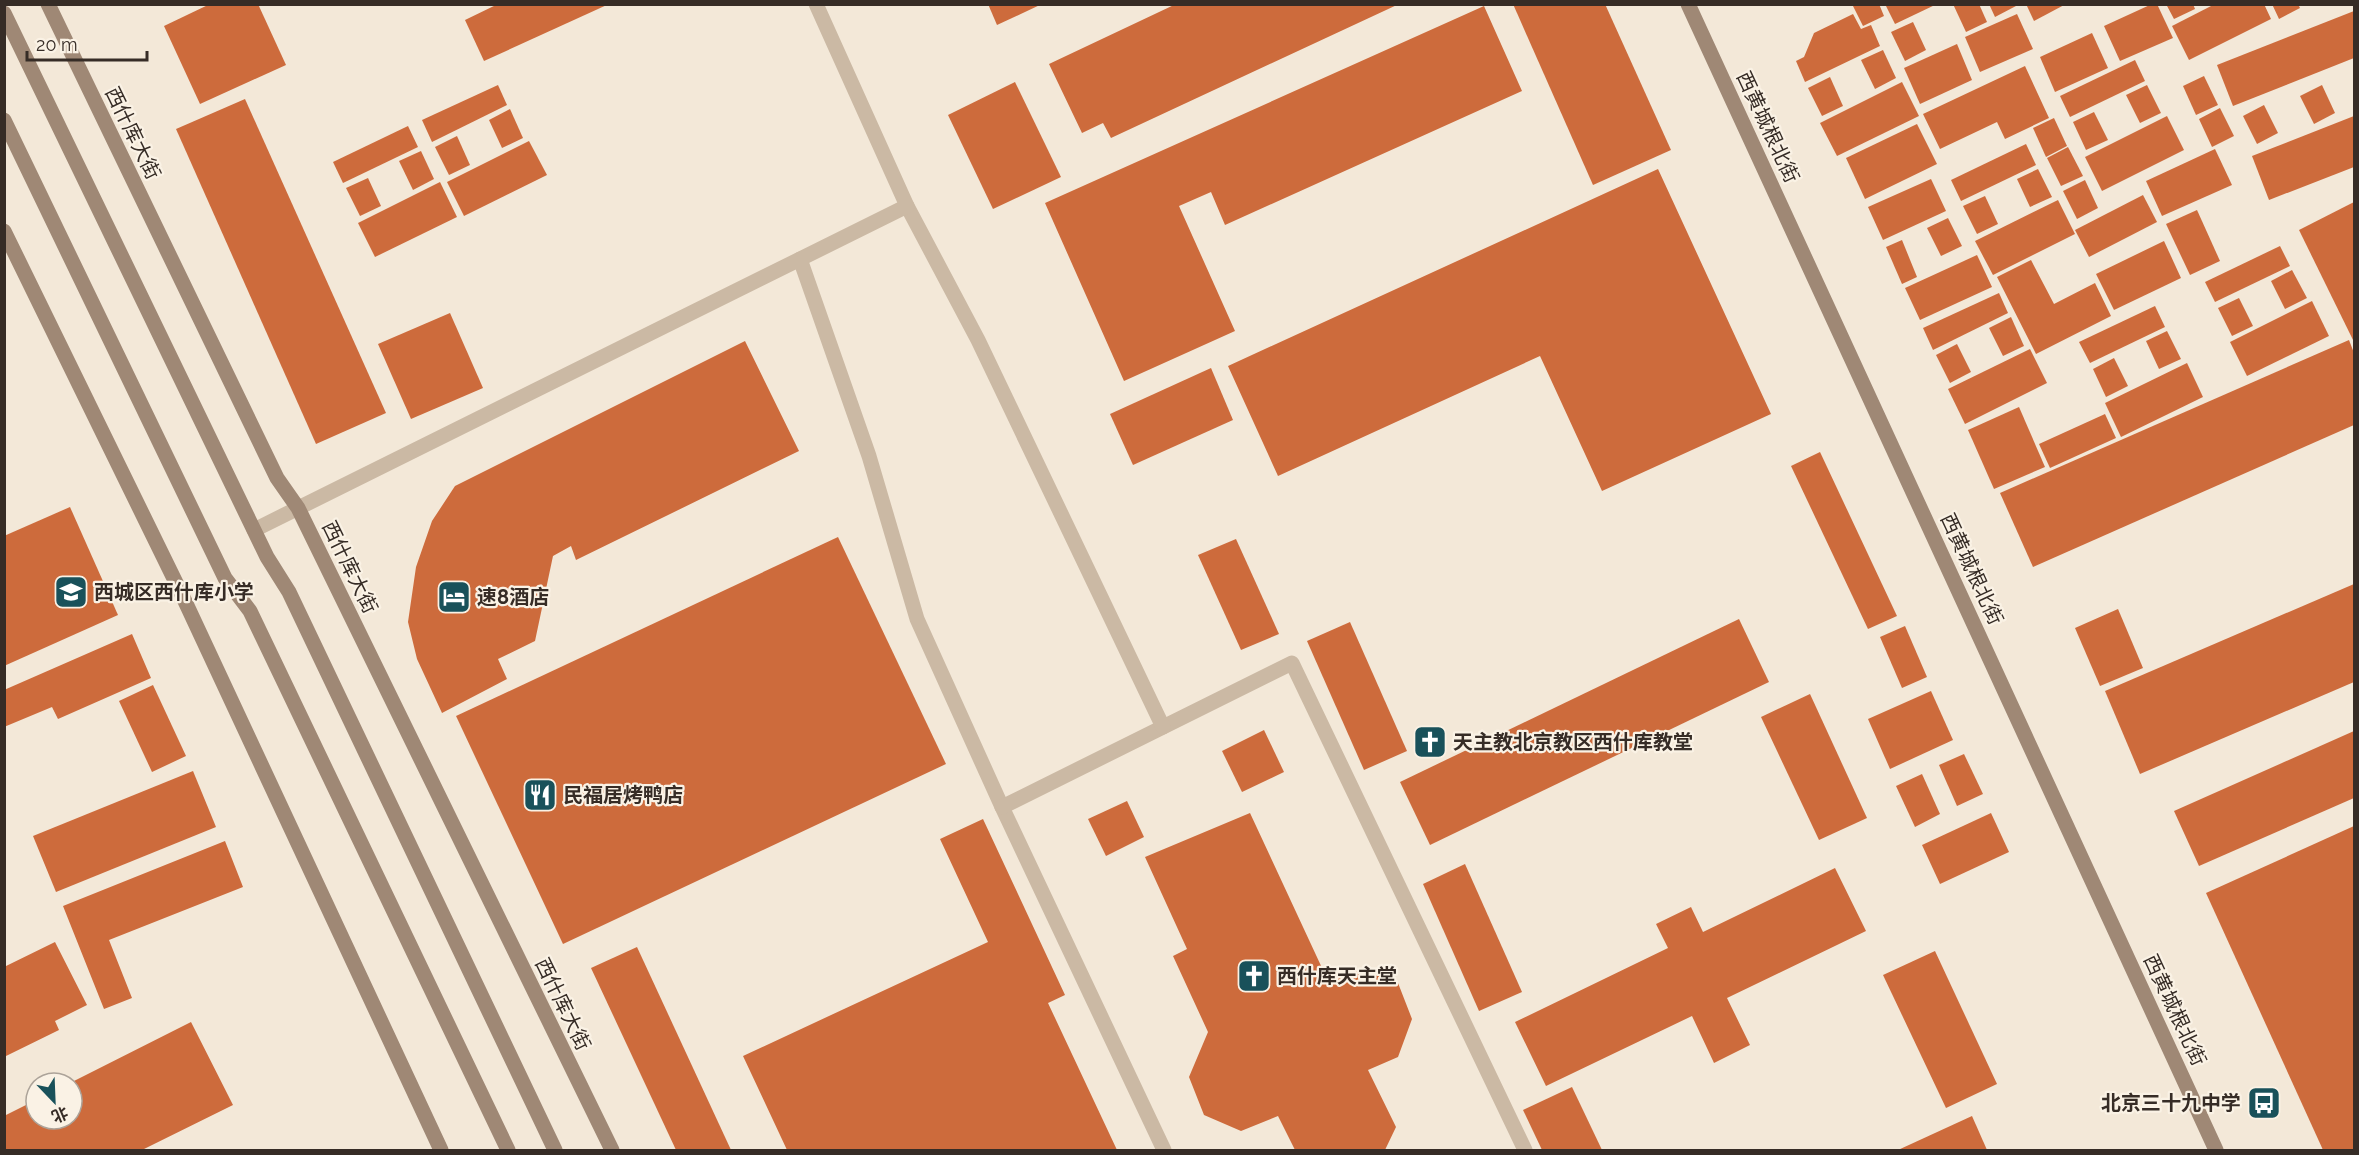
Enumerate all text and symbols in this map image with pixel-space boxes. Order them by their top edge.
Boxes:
scale bar [27,24,147,62]
text: 20 m [36,34,78,55]
street label: 西黄城根北街 [1732,68,1804,186]
street label: 西什库大街 [100,83,166,183]
street label: 西黄城根北街 [1936,510,2008,628]
street label: 西什库大街 [317,517,383,617]
school or university icon: 西城区西什库小学 [53,574,89,610]
hotel icon: 速8酒店 [436,579,472,615]
place label: 西城区西什库小学 [94,580,254,604]
place label: 速8酒店 [477,585,549,609]
church icon: 天主教北京教区西什库教堂 [1412,724,1448,760]
place label: 天主教北京教区西什库教堂 [1453,730,1693,754]
restaurant icon: 民福居烤鸭店 [522,777,558,813]
place label: 民福居烤鸭店 [563,783,683,807]
street label: 西黄城根北街 [2139,951,2211,1069]
street label: 西什库大街 [530,954,596,1054]
church icon: 西什库天主堂 [1236,958,1272,994]
place label: 西什库天主堂 [1277,964,1397,988]
north arrow [24,1071,84,1131]
bus stop icon: 北京三十九中学 [2246,1085,2282,1121]
place label: 北京三十九中学 [2101,1091,2241,1115]
text: 北 [49,1102,71,1126]

